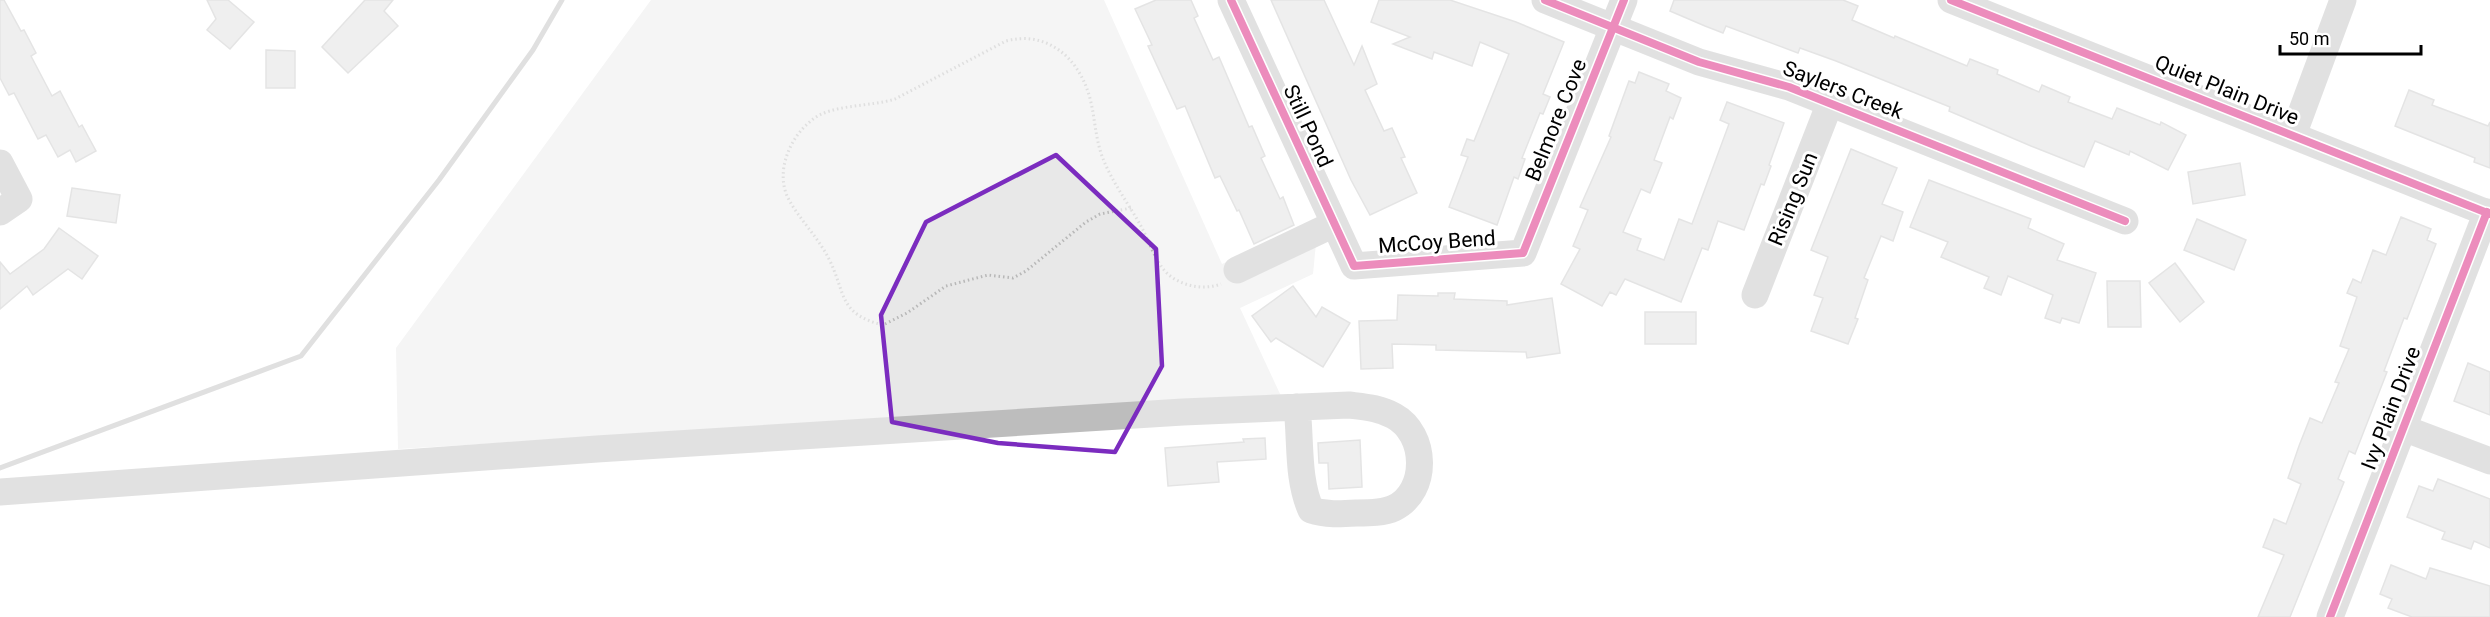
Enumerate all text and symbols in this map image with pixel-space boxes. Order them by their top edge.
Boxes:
scale bar [2280,18,2421,56]
text: 50 m [2289,28,2329,49]
street label: Quiet Plain Drive [2151,50,2303,130]
street label: Belmore Cove [1521,55,1591,185]
street label: Saylers Creek [1780,56,1907,124]
street label: Still Pond [1278,81,1338,171]
street label: Rising Sun [1763,149,1823,249]
street label: McCoy Bend [1377,226,1497,258]
street label: Ivy Plain Drive [2357,343,2425,473]

